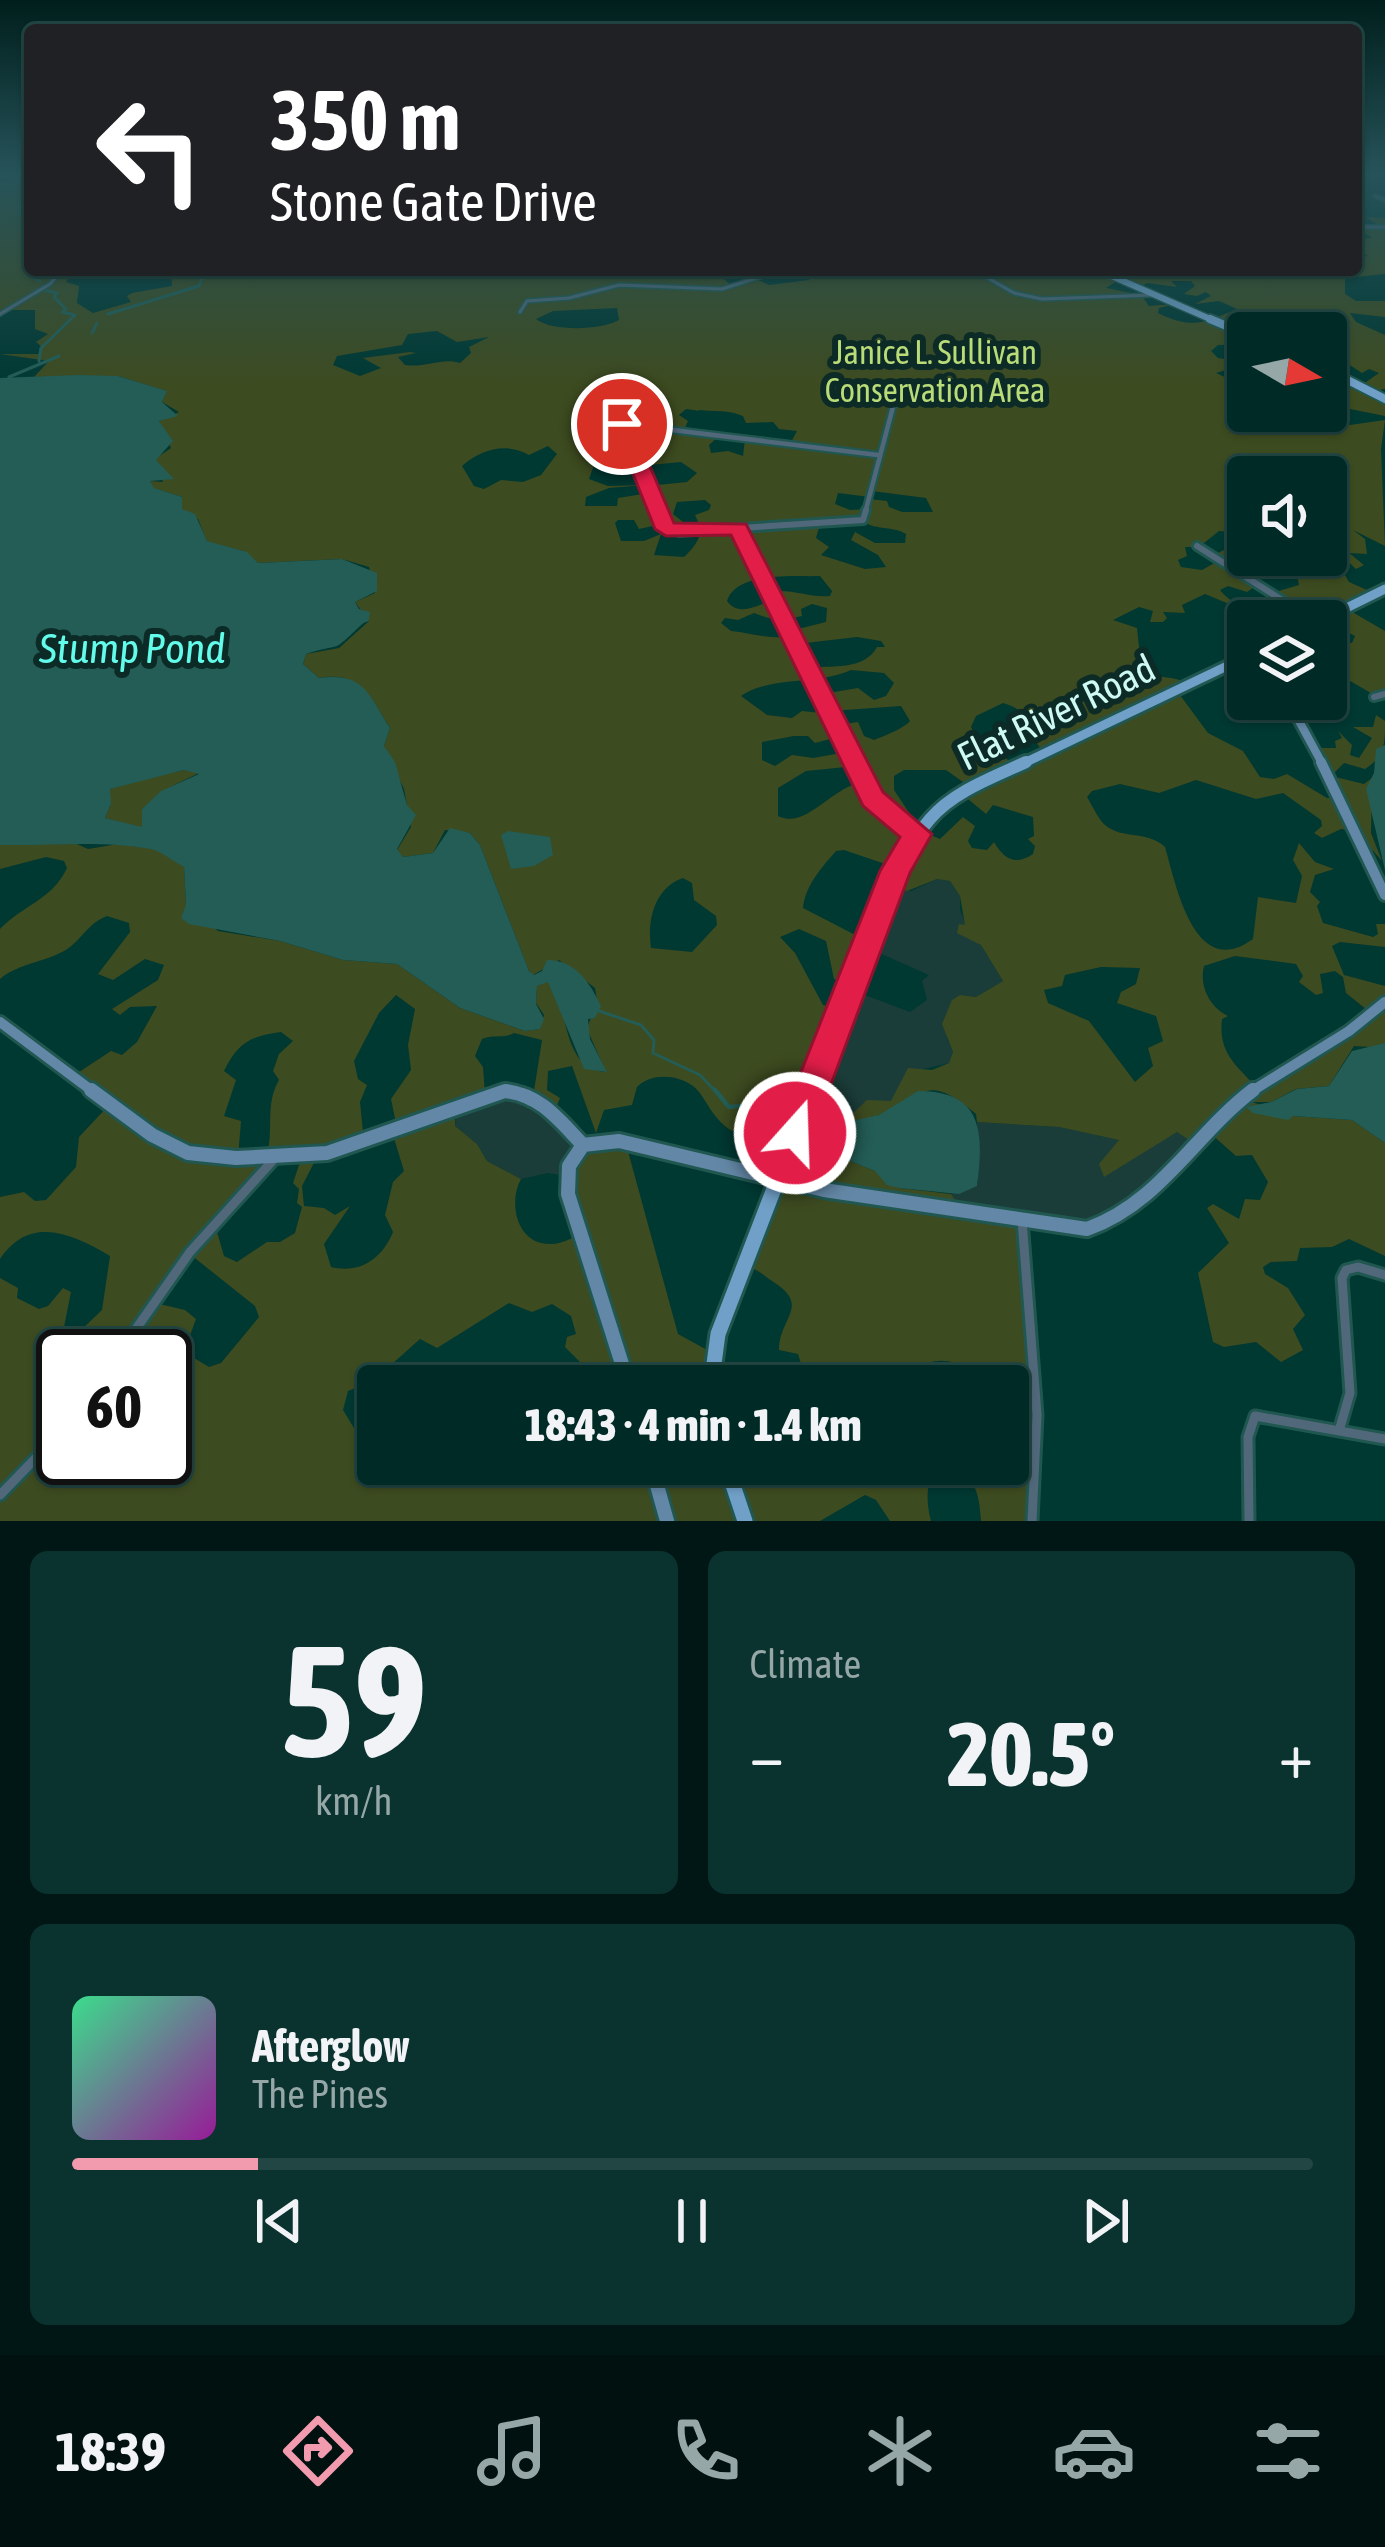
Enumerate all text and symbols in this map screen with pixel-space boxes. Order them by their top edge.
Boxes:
icon: left [72,72,228,228]
text: 350 m [270,72,460,168]
text: Stone Gate Drive [270,171,597,232]
north arrow [1227,312,1347,432]
map controls [1227,312,1347,720]
park label: Janice L. Sullivan Conservation Area [825,333,1045,409]
pin [571,373,673,475]
icon: arrive [589,391,655,457]
button: sound [1227,456,1347,576]
button: layers [1227,600,1347,720]
water label: Stump Pond [38,624,225,672]
street label: Flat River Road [950,645,1162,779]
position arrow [732,1070,858,1196]
speed limit sign: 60 [36,1329,192,1485]
text: 18:43 · 4 min · 1.4 km [524,1399,862,1451]
text: 59 [280,1611,427,1790]
text: Climate [750,1642,861,1686]
text: 20.5° [947,1702,1115,1805]
text: − [750,1716,784,1792]
text: + [1279,1716,1313,1792]
text: km/h [315,1779,392,1823]
text: Afterglow [252,2020,410,2072]
text: The Pines [252,2072,388,2116]
icon: previous [246,2188,312,2254]
icon: pause [659,2188,725,2254]
icon: next [1073,2188,1139,2254]
icon: directions [276,2409,360,2493]
icon: music [470,2409,554,2493]
icon: phone [664,2409,748,2493]
icon: climate [858,2409,942,2493]
icon: car [1052,2409,1136,2493]
icon: filters [1246,2409,1330,2493]
text: 18:39 [55,2421,166,2482]

